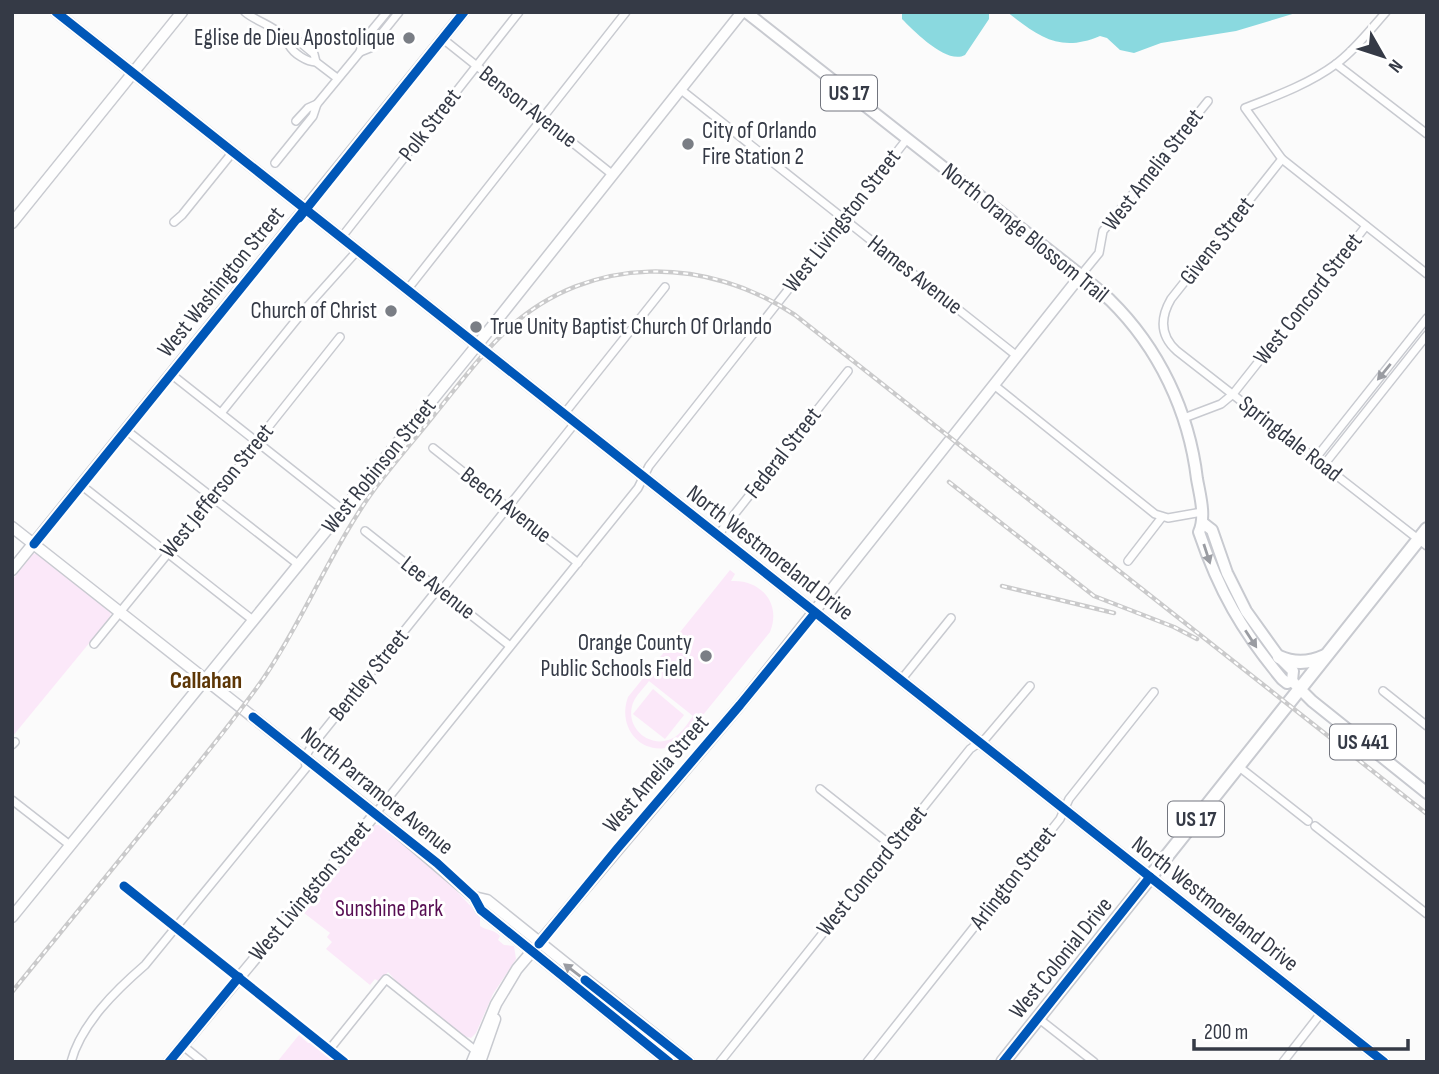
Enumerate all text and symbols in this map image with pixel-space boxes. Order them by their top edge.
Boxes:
north arrow [1348,21,1418,91]
place label: Eglise de Dieu Apostolique [194,24,395,52]
marker: Eglise de Dieu Apostolique [401,30,417,46]
text: N [1383,55,1407,77]
street label: Benson Avenue [473,60,583,154]
road number: US 17 [821,76,877,110]
street label: Polk Street [393,83,467,167]
street label: West Amelia Street [1097,103,1209,237]
place label: City of Orlando Fire Station 2 [702,117,817,171]
marker: City of Orlando Fire Station 2 [680,136,696,152]
street label: West Livingston Street [777,144,907,298]
street label: North Orange Blossom Trail [936,157,1114,309]
street label: Givens Street [1174,191,1260,291]
street label: West Washington Street [152,201,290,363]
street label: West Concord Street [1248,227,1368,371]
street label: Hames Avenue [862,229,968,321]
place label: Church of Christ [251,297,377,325]
marker: Church of Christ [383,303,399,319]
place label: True Unity Baptist Church Of Orlando [490,313,772,341]
marker: True Unity Baptist Church Of Orlando [468,319,484,335]
one-way arrow [1377,362,1392,380]
street label: Springdale Road [1233,390,1347,488]
street label: West Robinson Street [316,393,442,539]
street label: Federal Street [739,402,827,504]
street label: West Jefferson Street [154,418,280,564]
street label: Beech Avenue [455,461,557,549]
street label: North Westmoreland Drive [681,479,859,627]
one-way arrow [1202,543,1213,564]
street label: Lee Avenue [395,550,481,626]
street label: Bentley Street [323,623,415,727]
place label: Orange County Public Schools Field [541,629,692,683]
one-way arrow [1244,629,1257,648]
marker: Orange County Public Schools Field [698,648,714,664]
district label: Callahan [170,666,242,695]
street label: West Amelia Street [597,709,715,839]
street label: North Parramore Avenue [295,721,459,861]
road number: US 441 [1330,724,1396,760]
street label: West Concord Street [811,800,933,942]
road number: US 17 [1168,802,1224,836]
street label: West Livingston Street [243,815,377,967]
street label: Arlington Street [963,821,1062,936]
street label: North Westmoreland Drive [1126,830,1304,978]
street label: West Colonial Drive [1004,892,1118,1024]
park label: Sunshine Park [335,895,443,923]
one-way arrow [564,963,582,978]
scale bar [1194,1007,1408,1052]
text: 200 m [1204,1020,1248,1045]

